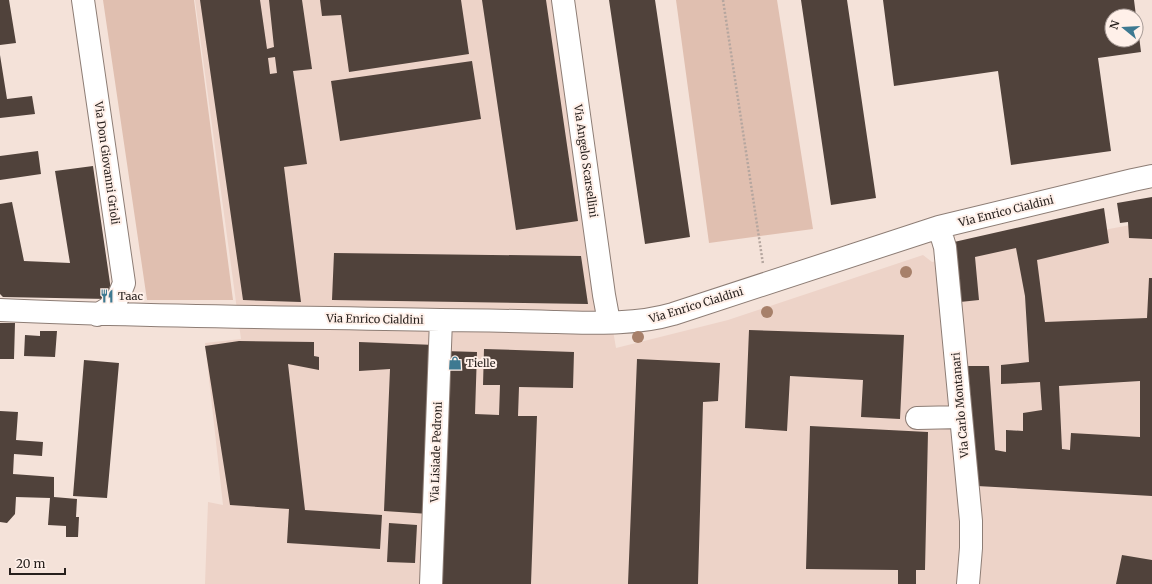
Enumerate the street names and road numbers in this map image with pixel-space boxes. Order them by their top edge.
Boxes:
street label: Via Don Giovanni Grioli [91,100,123,226]
street label: Via Angelo Scarsellini [571,102,601,219]
street label: Via Enrico Cialdini [956,192,1055,230]
street label: Via Enrico Cialdini [646,284,745,326]
street label: Via Enrico Cialdini [325,311,424,327]
street label: Via Carlo Montanari [948,351,972,459]
street label: Via Lisiade Pedroni [427,401,445,504]

